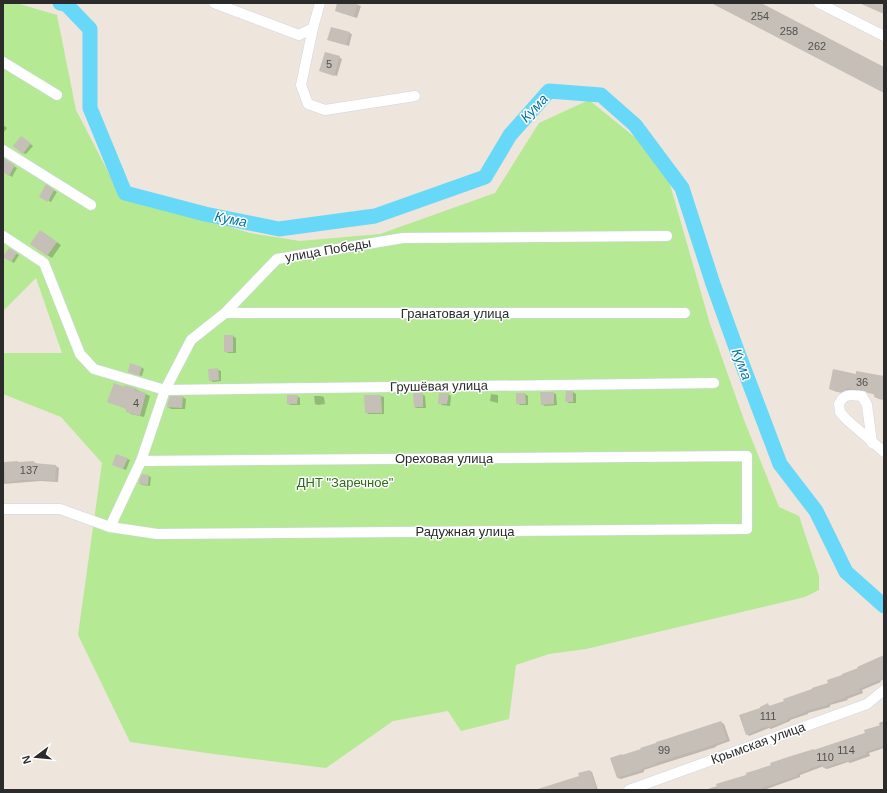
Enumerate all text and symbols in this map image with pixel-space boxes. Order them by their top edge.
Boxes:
house number: 254 [751,10,769,22]
house number: 258 [780,25,798,37]
house number: 262 [808,40,826,52]
house number: 5 [326,58,332,70]
water label: Кума [517,91,551,125]
water label: Кума [214,208,249,230]
street label: улица Победы [284,235,372,265]
street label: Гранатовая улица [401,306,510,321]
water label: Кума [729,346,755,382]
house number: 36 [856,376,868,388]
street label: Грушёвая улица [390,378,489,394]
house number: 4 [133,397,139,409]
street label: Ореховая улица [395,451,494,466]
house number: 137 [20,464,38,476]
park label: ДНТ "Заречное" [297,475,394,490]
street label: Радужная улица [415,524,515,539]
house number: 111 [760,710,776,722]
street label: Крымская улица [709,719,808,767]
north arrow [16,737,56,777]
house number: 99 [658,744,670,756]
house number: 114 [837,744,855,756]
house number: 110 [816,751,834,763]
text: N [20,754,33,765]

